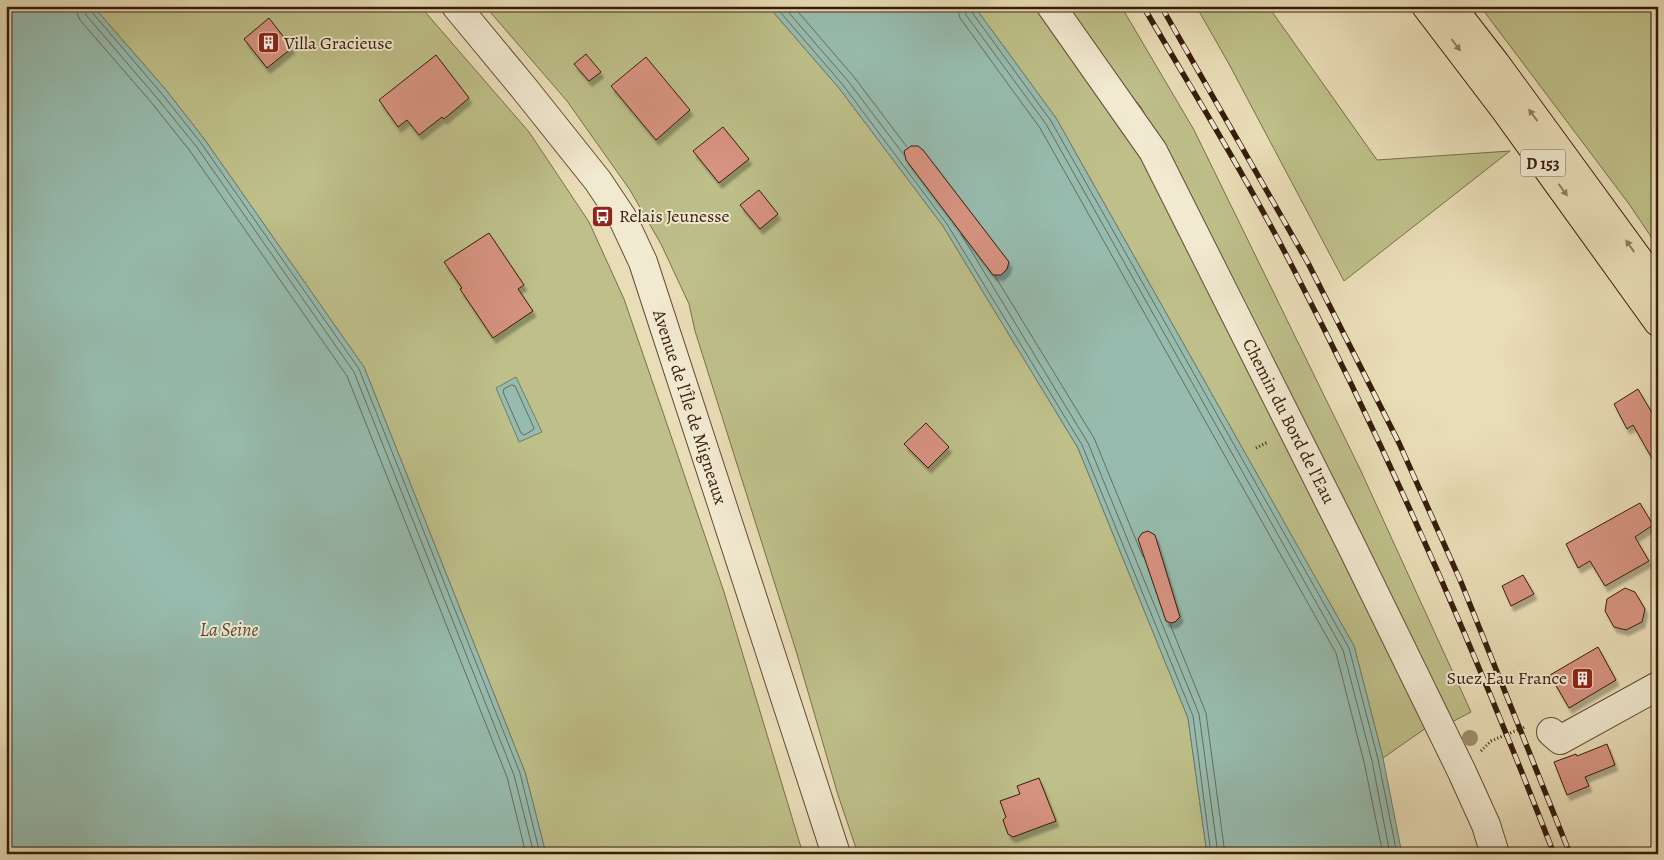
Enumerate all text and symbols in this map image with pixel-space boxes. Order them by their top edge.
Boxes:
building icon: Villa Gracieuse [256,31,280,55]
place label: Villa Gracieuse [283,31,393,55]
one-way arrow [1451,38,1462,51]
one-way arrow [1528,109,1539,122]
road number: D 153 [1520,150,1566,177]
one-way arrow [1558,183,1568,197]
bus stop icon: Relais Jeunesse [591,204,615,228]
place label: Relais Jeunesse [619,204,730,228]
one-way arrow [1624,240,1635,253]
street label: Avenue de l'Île de Migneaux [647,306,733,508]
street label: Chemin du Bord de l'Eau [1237,334,1341,508]
water label: La Seine [200,617,258,643]
place label: Suez Eau France [1447,666,1567,690]
building icon: Suez Eau France [1571,666,1595,690]

